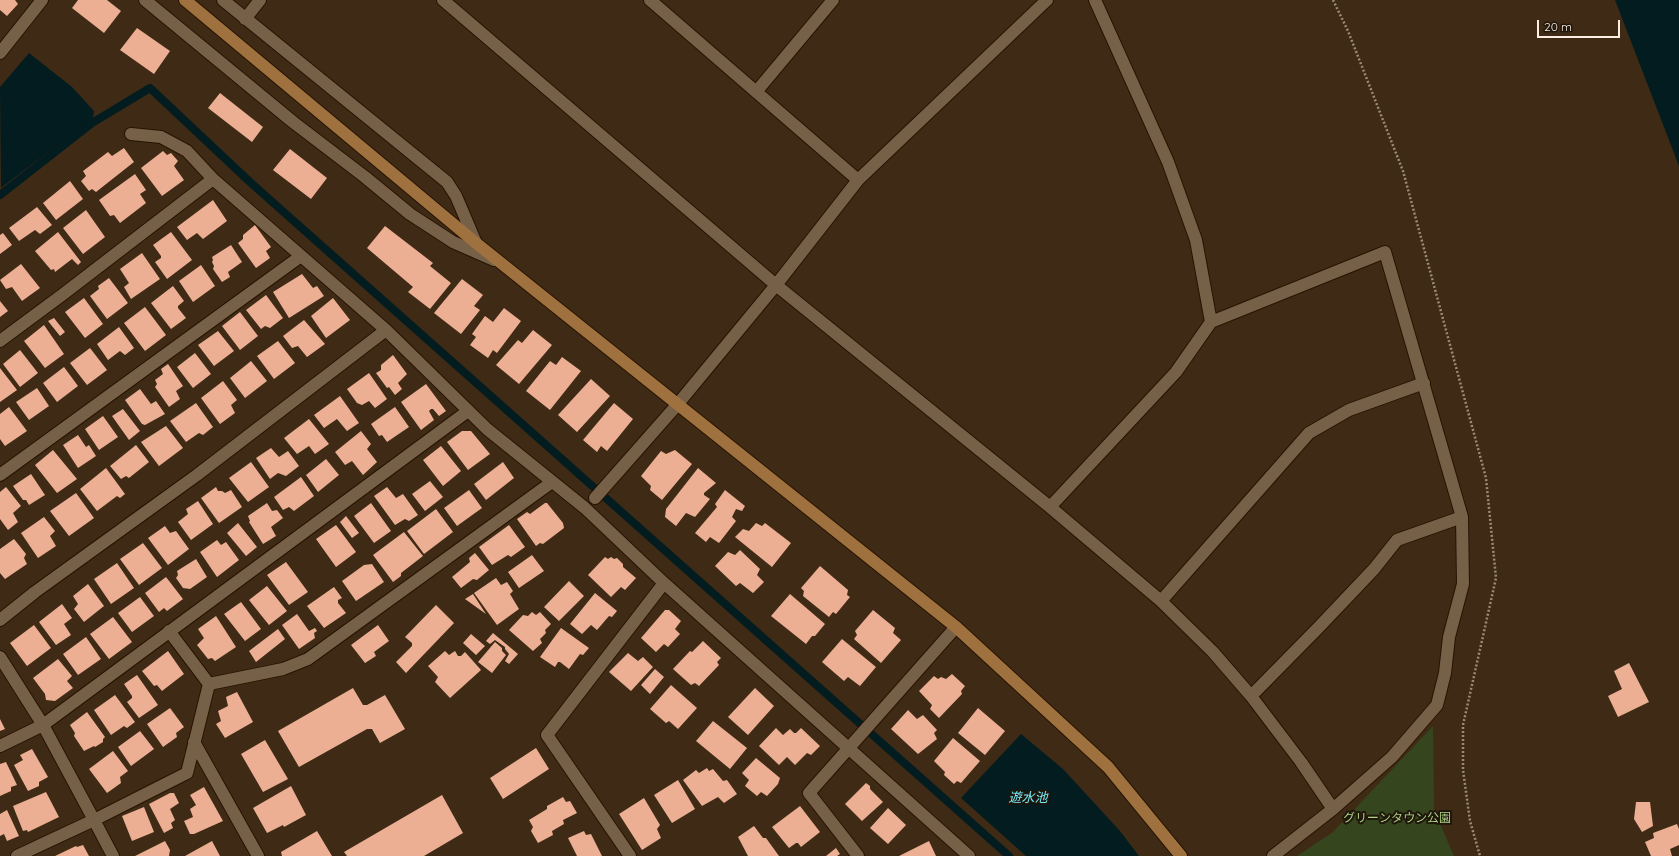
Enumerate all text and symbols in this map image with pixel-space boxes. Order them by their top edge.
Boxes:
scale bar [1539,12,1622,38]
text: 20 m [1544,19,1572,34]
water label: 遊水池 [1009,790,1047,806]
park label: グリーンタウン公園 [1343,811,1451,825]

